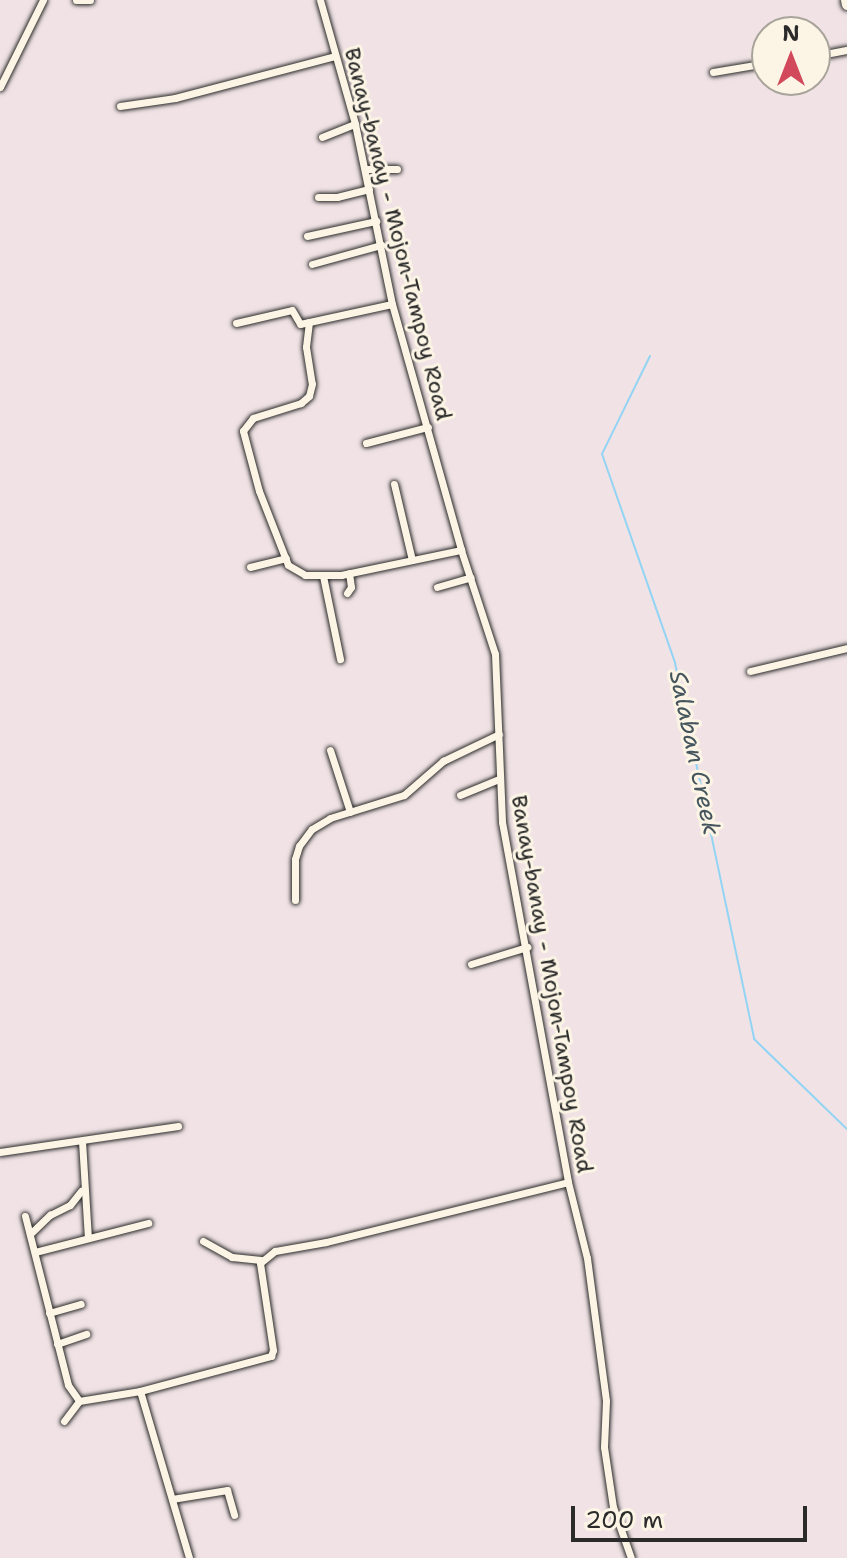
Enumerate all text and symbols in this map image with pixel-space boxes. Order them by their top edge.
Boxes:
north arrow [751,16,831,96]
text: N [782,19,800,48]
street label: Banay-banay - Mojon-Tampoy Road [339,45,457,423]
water label: Salaban Creek [662,668,726,838]
street label: Banay-banay - Mojon-Tampoy Road [506,793,598,1175]
scale bar [575,1490,811,1540]
text: 200 m [585,1504,663,1536]

